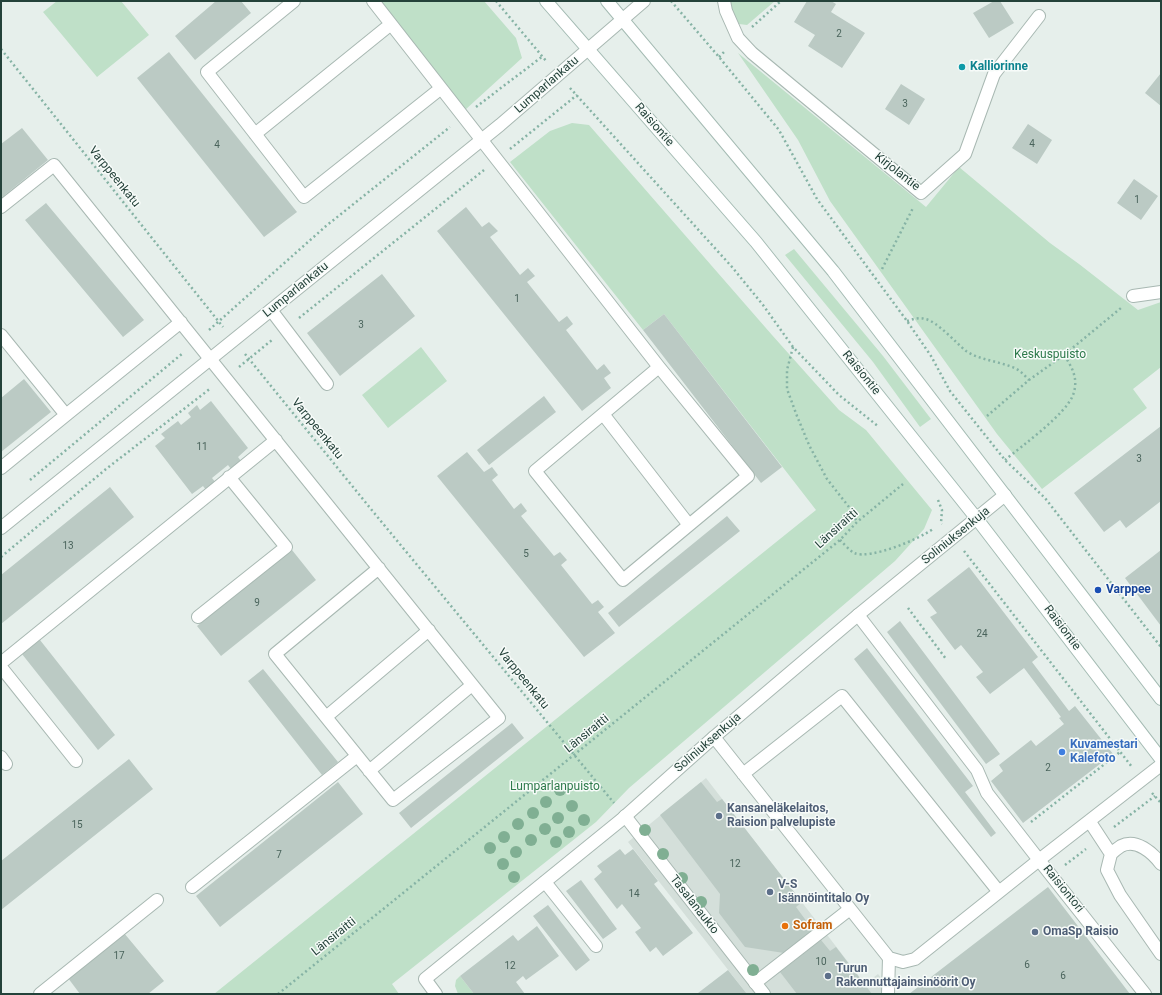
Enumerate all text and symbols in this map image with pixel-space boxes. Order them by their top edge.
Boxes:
house number: 2 [836,28,842,40]
street label: Lumparlankatu [512,53,582,117]
place label: Kalliorinne [970,60,1028,74]
marker: Kalliorinne [957,62,967,72]
house number: 3 [902,98,908,110]
street label: Raisiontie [631,100,677,150]
house number: 4 [1029,138,1035,150]
house number: 4 [214,139,220,151]
street label: Varppeenkatu [85,144,143,210]
street label: Kirjolantie [871,150,923,194]
house number: 1 [1134,194,1140,206]
street label: Lumparlankatu [260,259,332,321]
house number: 1 [514,293,520,305]
house number: 3 [358,319,364,331]
street label: Raisiontie [839,348,883,398]
park label: Keskuspuisto [1014,348,1086,362]
street label: Varppeenkatu [288,396,346,462]
house number: 11 [196,441,208,453]
house number: 3 [1136,453,1142,465]
street label: Soliniuksenkuja [919,504,993,568]
street label: Länsiraitti [813,506,861,552]
house number: 13 [62,540,74,552]
house number: 5 [523,548,529,560]
place label: Varppee [1106,583,1151,597]
marker: Varppee [1093,585,1103,595]
house number: 9 [254,597,260,609]
street label: Raisiontie [1040,603,1084,653]
house number: 24 [976,628,988,640]
street label: Varppeenkatu [494,646,552,712]
street label: Soliniuksenkuja [672,710,744,776]
street label: Länsiraitti [562,712,612,756]
place label: Kuvamestari Kalefoto [1070,738,1138,766]
marker: Kuvamestari Kalefoto [1057,747,1067,757]
house number: 2 [1045,762,1051,774]
park label: Lumparlanpuisto [510,780,600,794]
place label: Kansaneläkelaitos, Raision palvelupiste [727,802,835,830]
marker: Kansaneläkelaitos, Raision palvelupiste [714,811,724,821]
house number: 15 [71,819,83,831]
house number: 7 [276,849,282,861]
house number: 12 [729,858,741,870]
street label: Raisiontori [1039,862,1087,916]
street label: Tasalanaukio [667,873,721,937]
place label: V-S Isännöintitalo Oy [778,878,869,906]
marker: V-S Isännöintitalo Oy [765,887,775,897]
house number: 14 [628,888,640,900]
street label: Länsiraitti [309,915,359,959]
place label: Sofram [793,919,832,933]
marker: Sofram [780,921,790,931]
place label: OmaSp Raisio [1043,925,1119,939]
marker: OmaSp Raisio [1030,927,1040,937]
house number: 17 [113,950,125,962]
house number: 10 [815,956,827,968]
house number: 6 [1024,959,1030,971]
house number: 12 [504,960,516,972]
place label: Turun Rakennuttajainsinöörit Oy [836,962,976,990]
house number: 6 [1060,970,1066,982]
marker: Turun Rakennuttajainsinöörit Oy [823,971,833,981]

